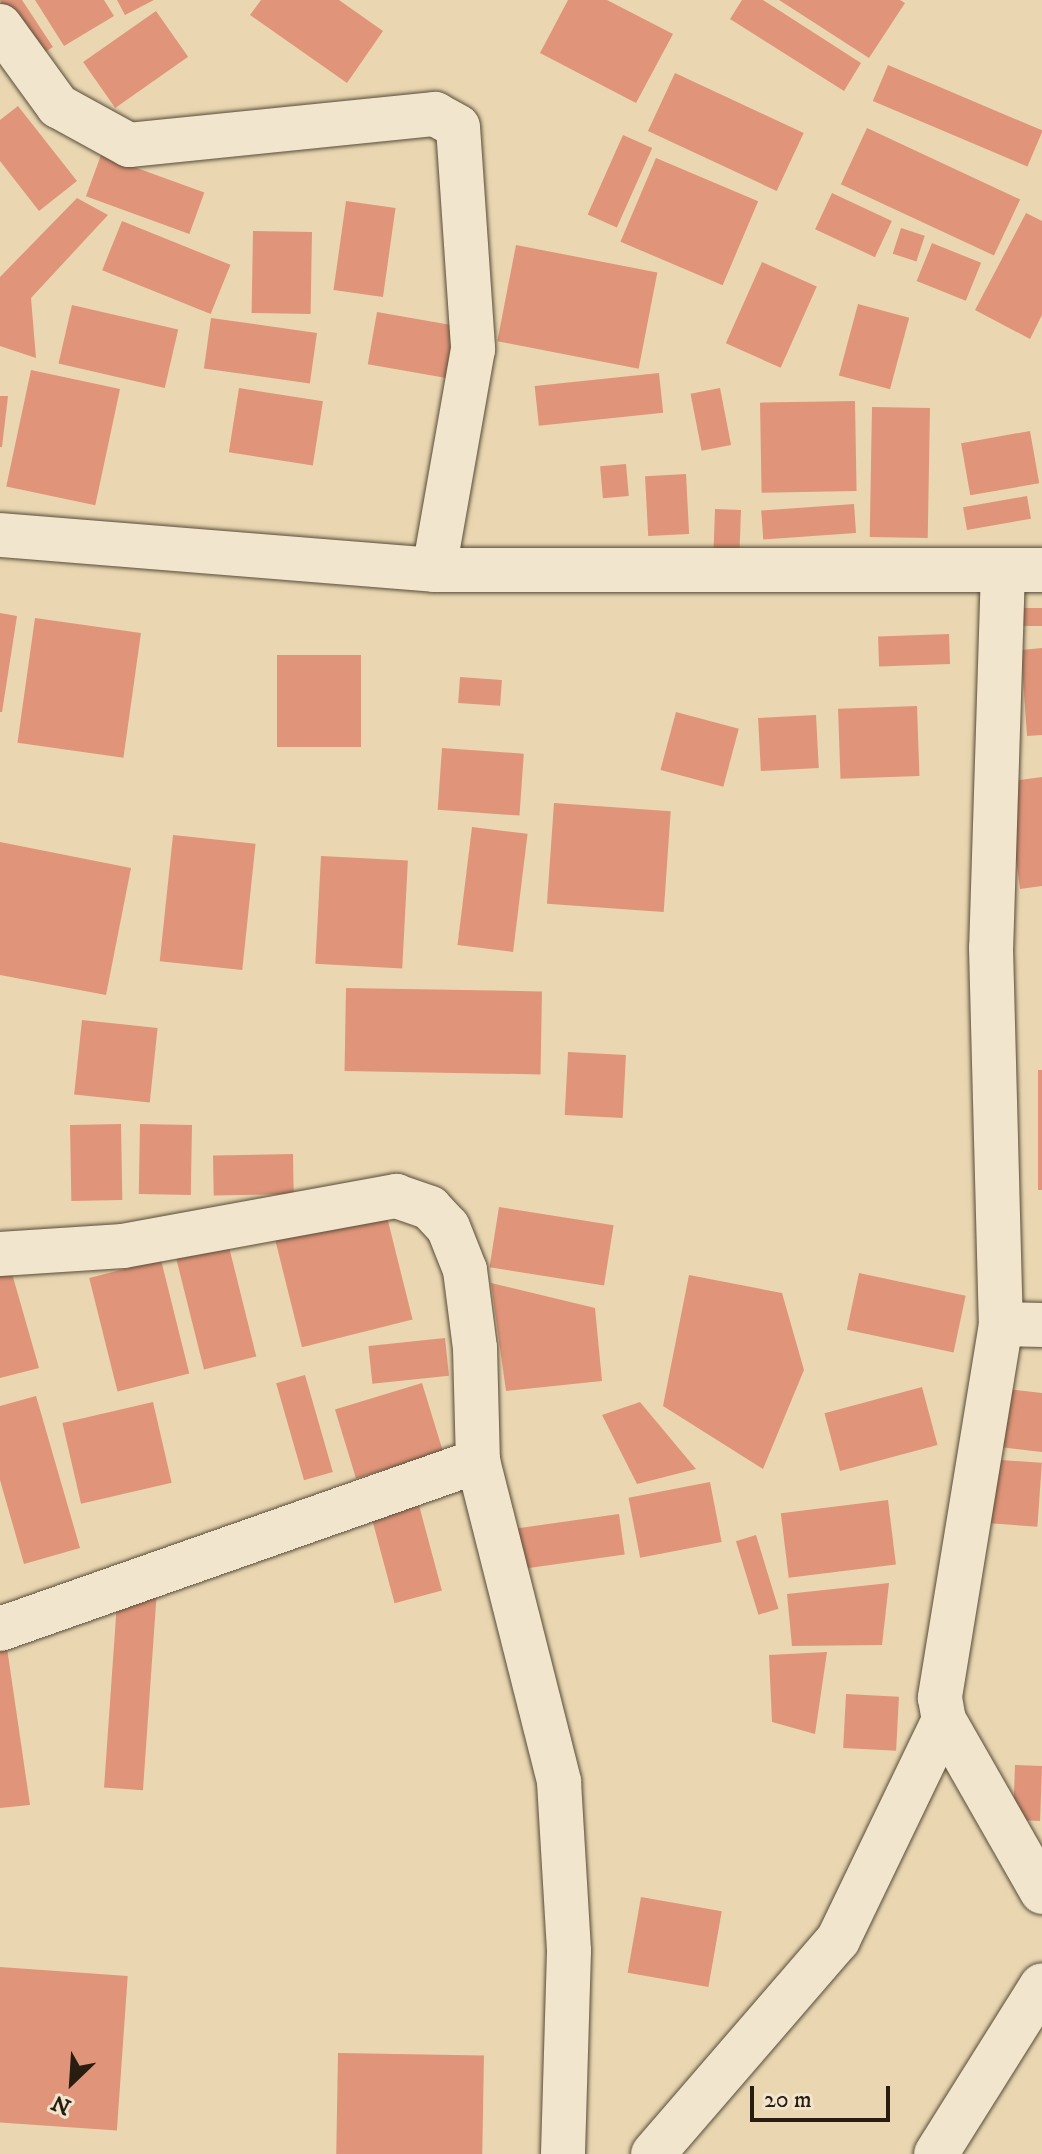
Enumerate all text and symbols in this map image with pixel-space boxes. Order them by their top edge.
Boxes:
north arrow [32,2042,112,2122]
scale bar [754,2070,894,2120]
text: 20 m [764,2085,812,2115]
text: N [48,2088,76,2120]

